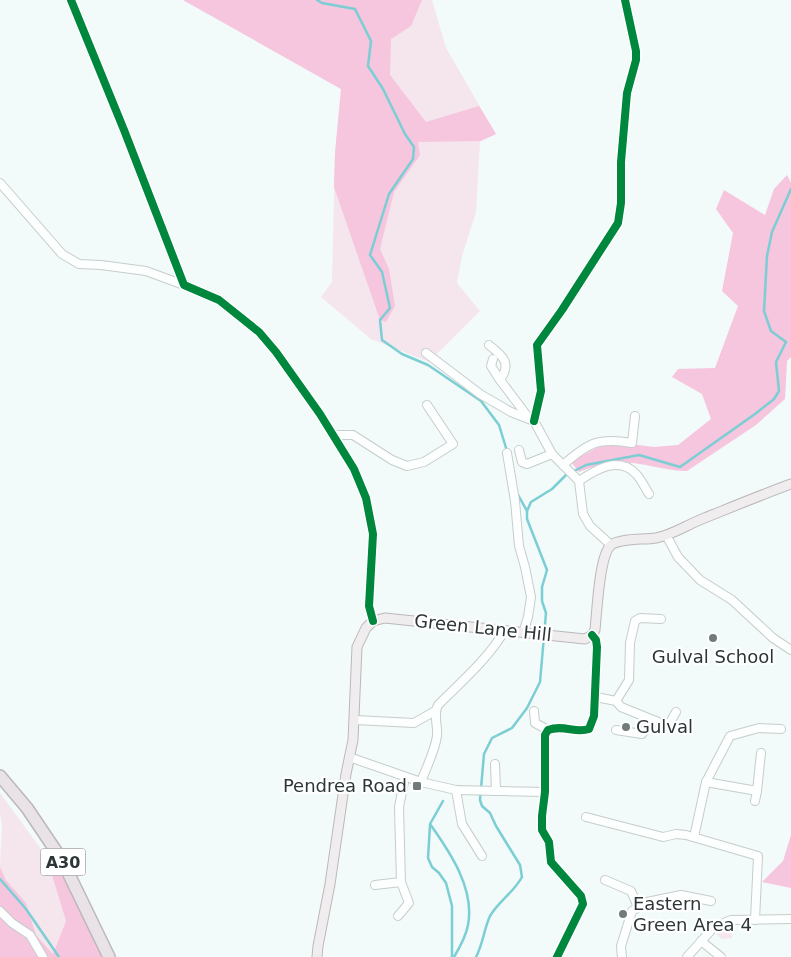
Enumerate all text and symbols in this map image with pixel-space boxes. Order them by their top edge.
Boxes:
street label: Green Lane Hill [413,610,553,645]
marker: Gulval School [707,632,719,644]
place label: Gulval School [652,646,774,667]
place label: Gulval [636,716,693,737]
marker: Gulval [620,721,632,733]
place label: Pendrea Road [283,775,407,796]
marker: Pendrea Road [411,780,423,792]
road number: A30 [40,849,86,876]
place label: Eastern Green Area 4 [633,893,752,935]
marker: Eastern Green Area 4 [617,908,629,920]

